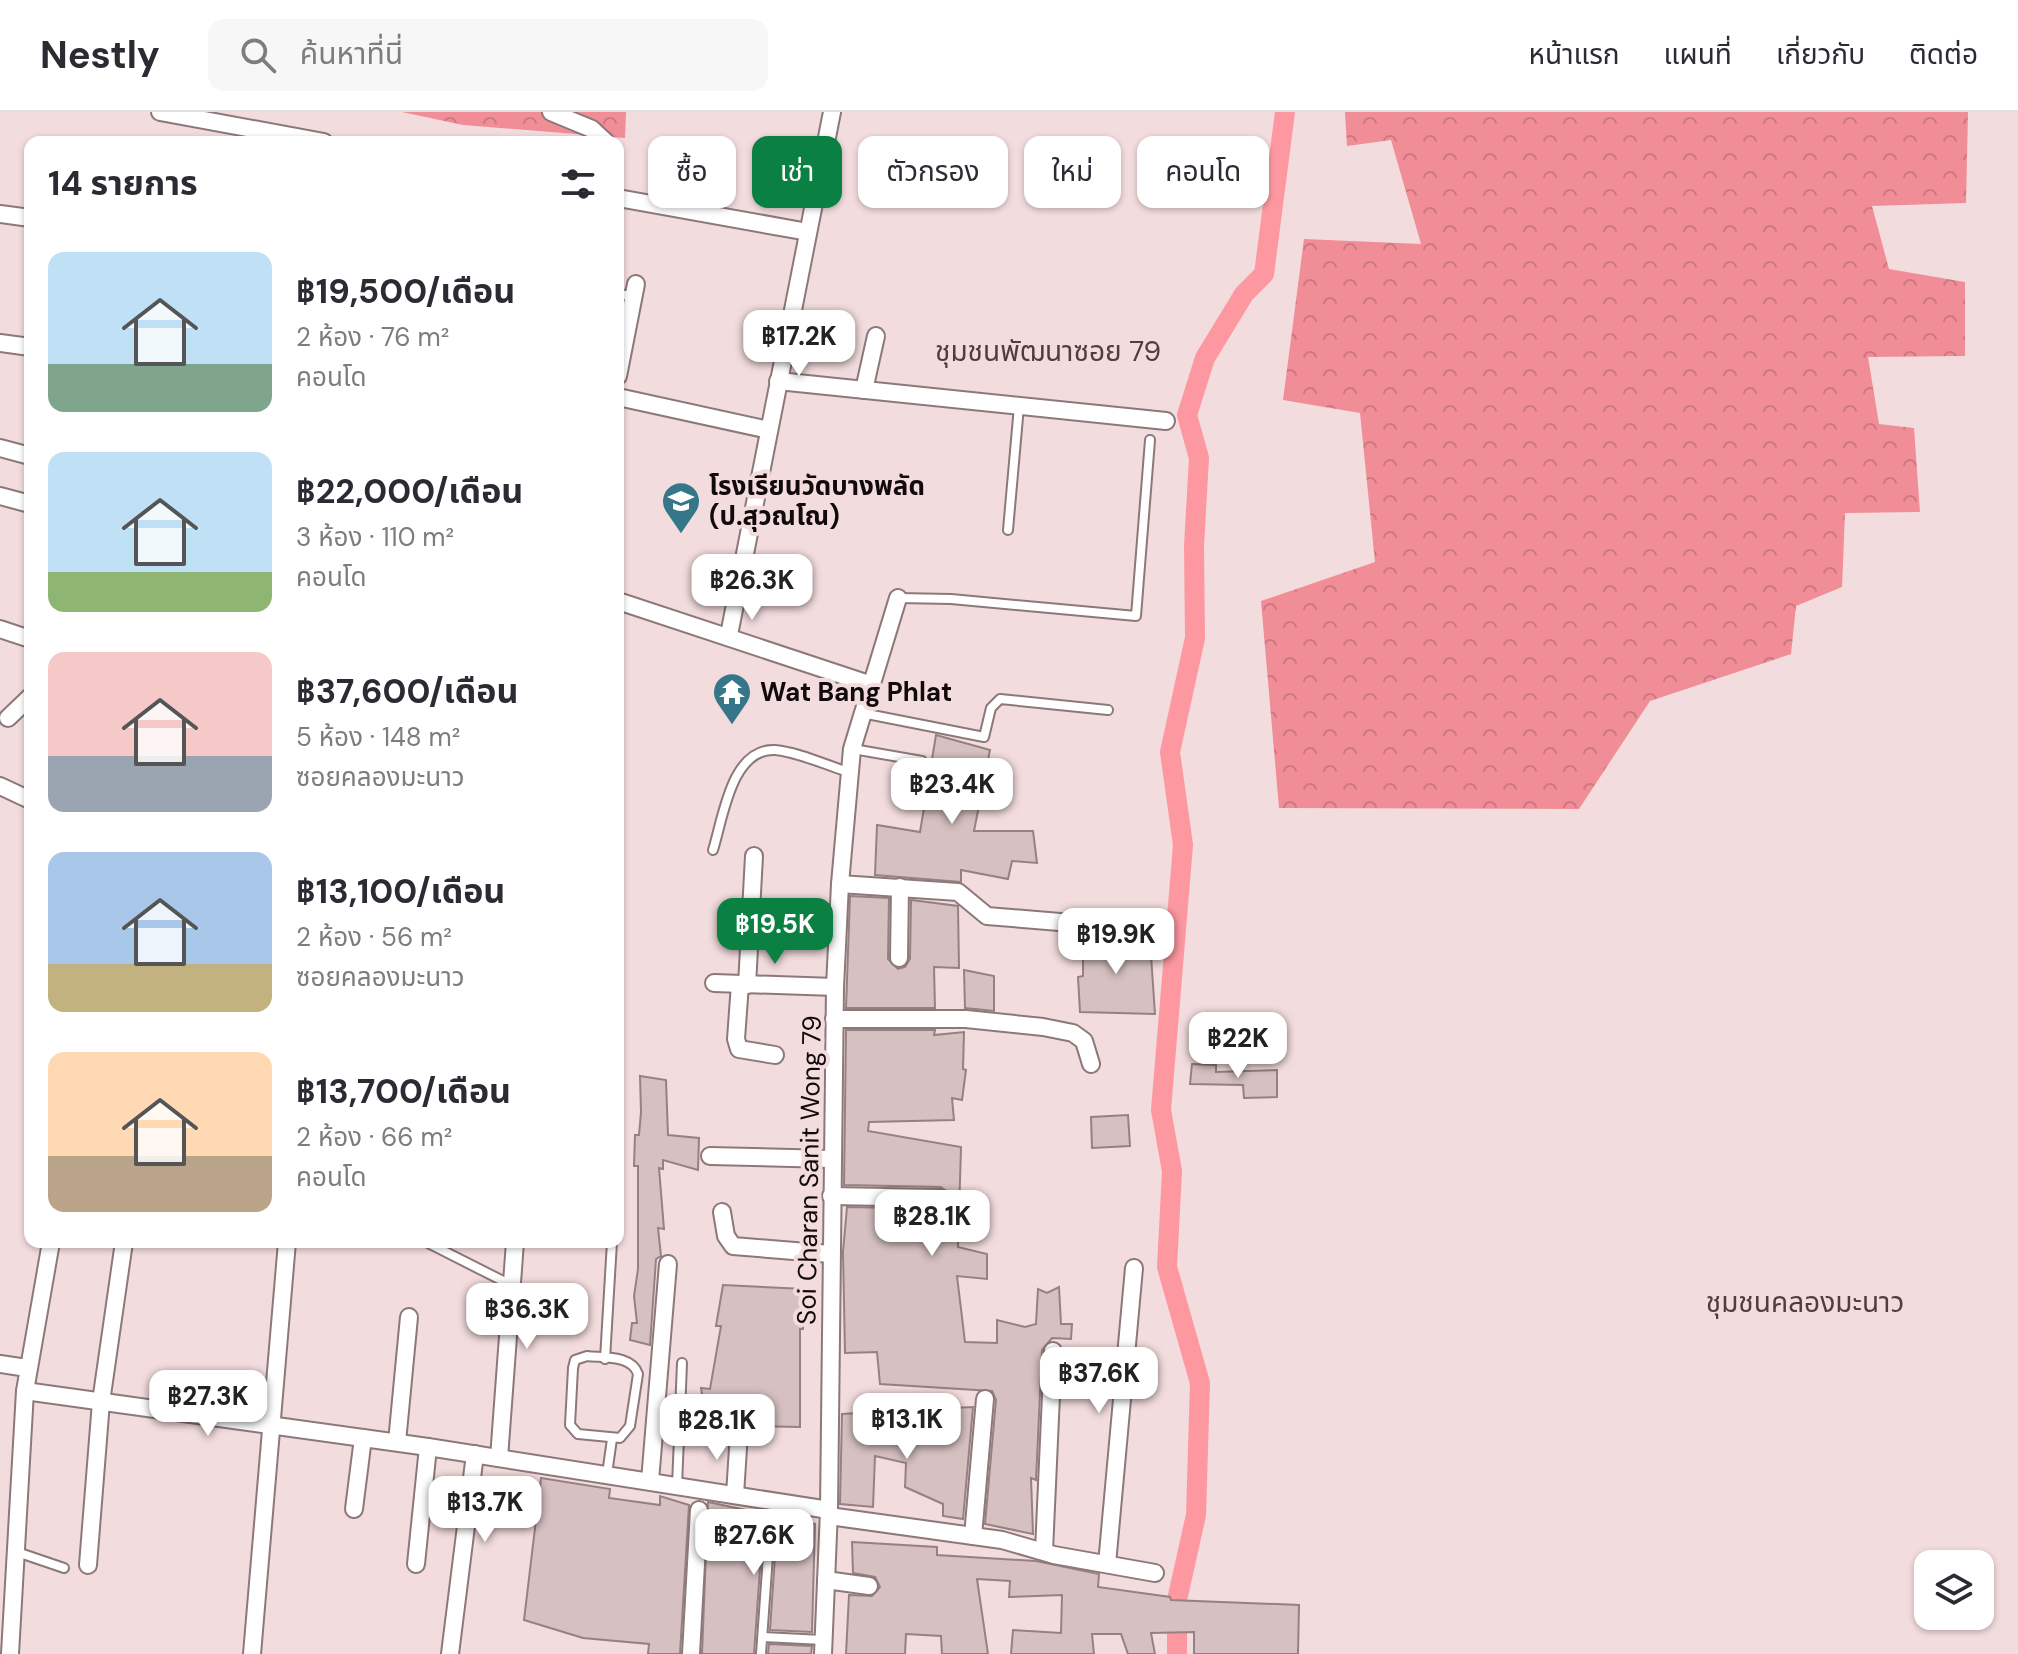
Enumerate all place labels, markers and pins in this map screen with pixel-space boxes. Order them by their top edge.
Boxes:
pin: ฿17.2K [734,310,864,378]
place label: โรงเรียนวัดบางพลัด (ป.สุวณโณ) [709,469,925,533]
school or university icon: โรงเรียนวัดบางพลัด (ป.สุวณโณ) [660,480,702,535]
pin: ฿26.3K [687,554,817,622]
temple icon: Wat Bang Phlat [711,671,753,726]
place label: Wat Bang Phlat [760,675,952,709]
pin: ฿23.4K [887,758,1017,826]
pin: ฿19.5K [710,898,840,966]
pin: ฿19.9K [1051,908,1181,976]
pin: ฿22K [1191,1012,1285,1080]
pin: ฿28.1K [867,1190,997,1258]
pin: ฿36.3K [462,1283,592,1351]
pin: ฿37.6K [1034,1347,1164,1415]
pin: ฿27.3K [143,1370,273,1438]
pin: ฿13.1K [842,1393,972,1461]
pin: ฿28.1K [652,1394,782,1462]
pin: ฿13.7K [420,1476,550,1544]
pin: ฿27.6K [689,1509,819,1577]

